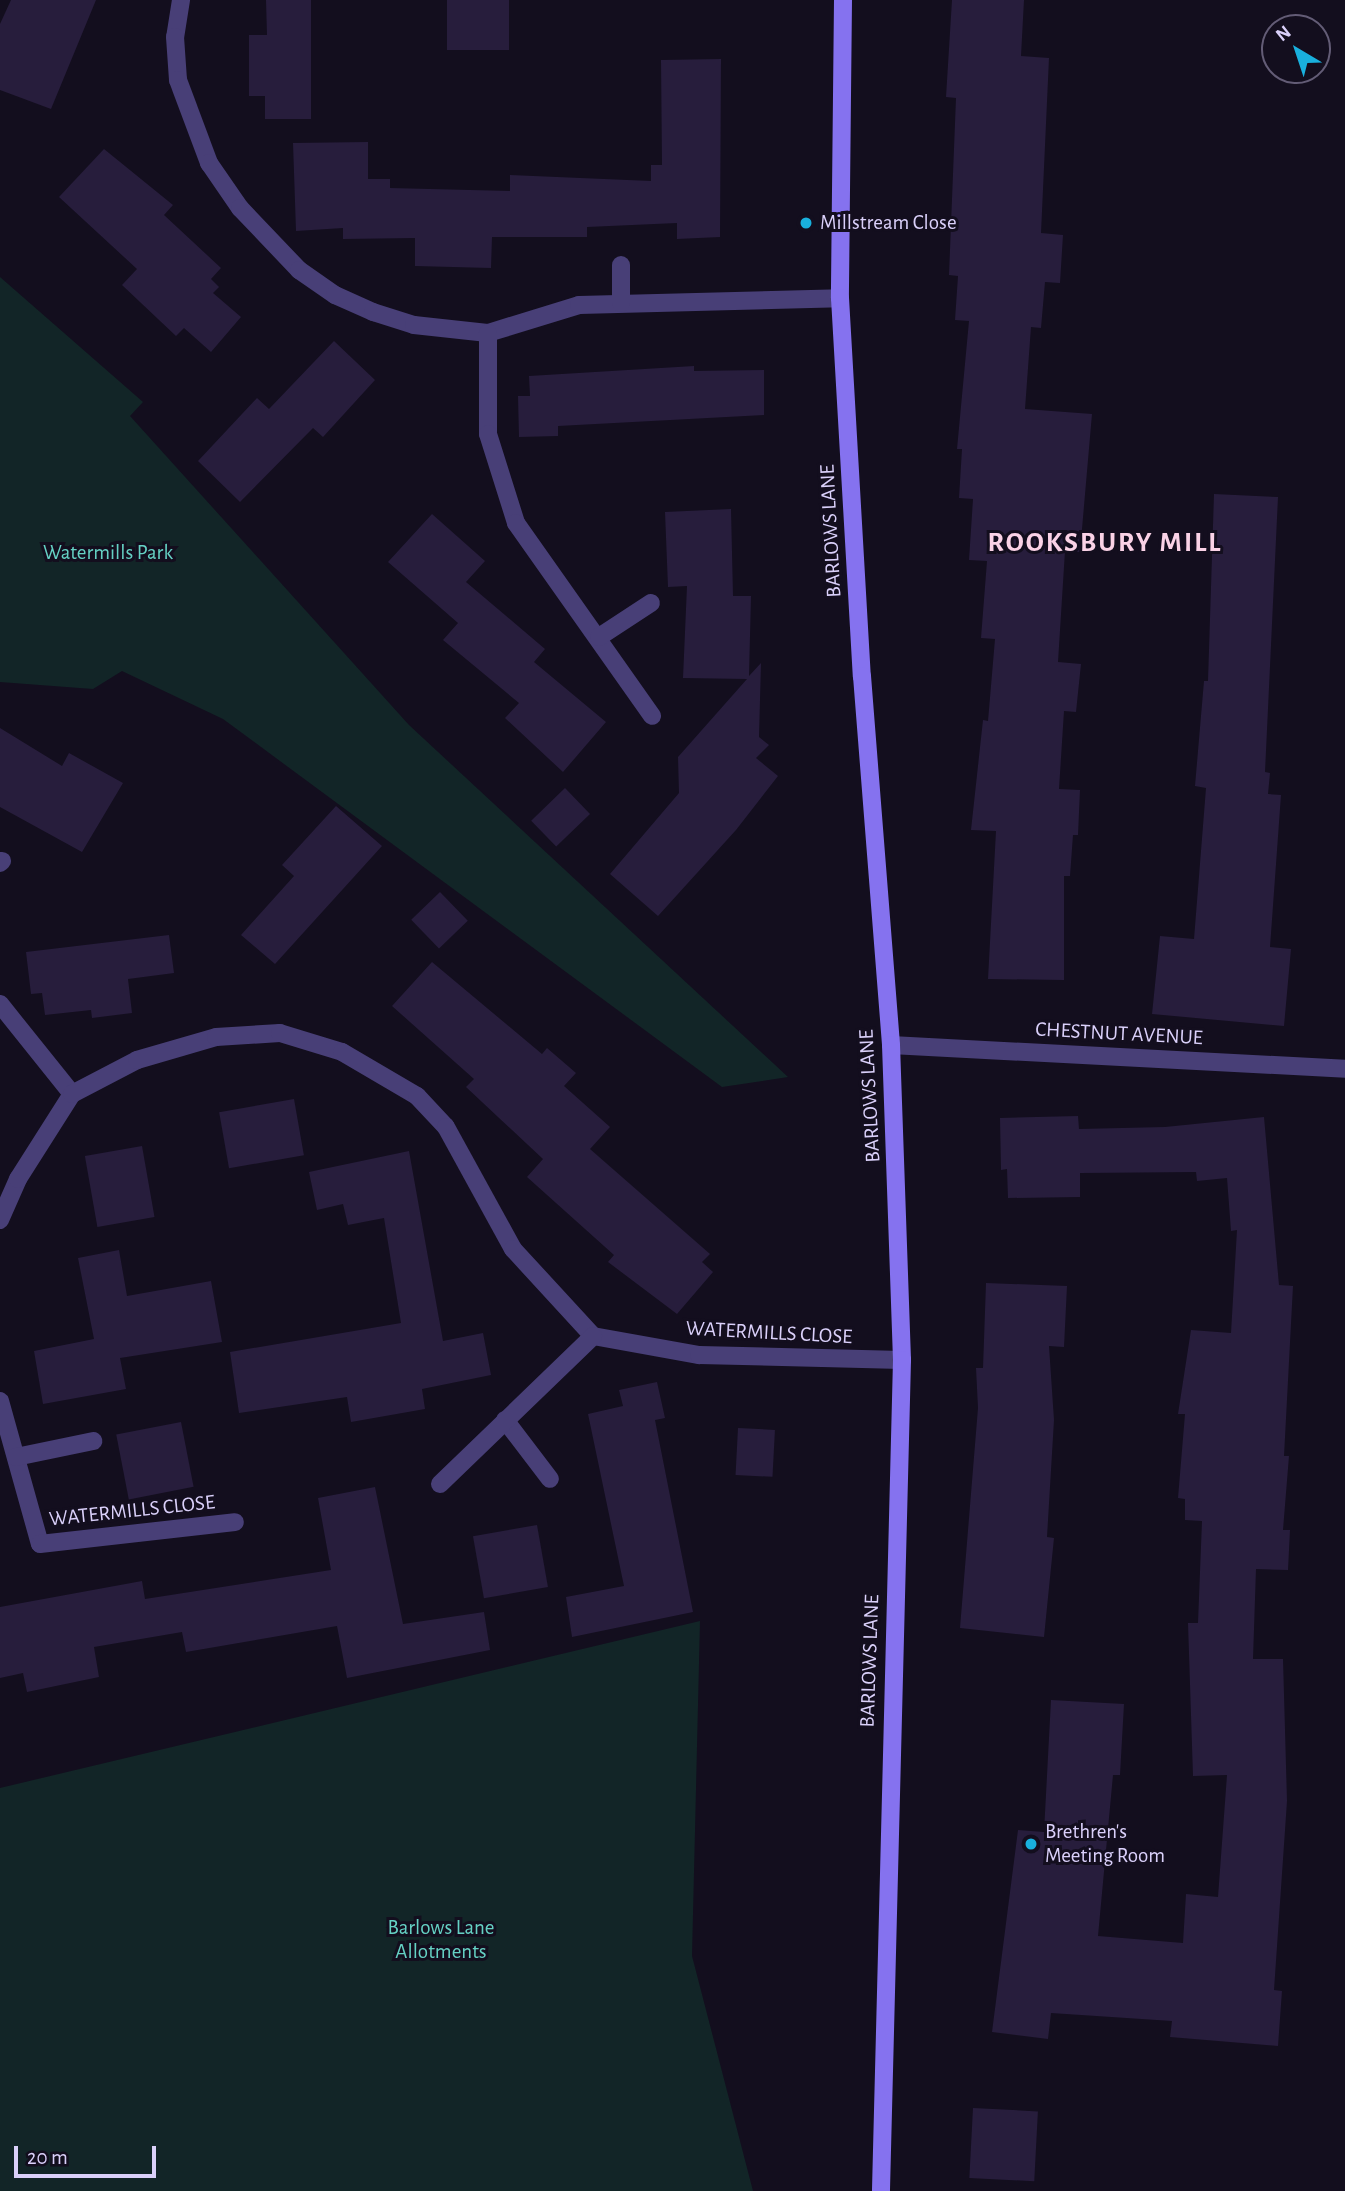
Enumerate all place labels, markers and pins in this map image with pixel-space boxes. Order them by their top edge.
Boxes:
place label: Millstream Close [820,210,957,236]
marker: Millstream Close [798,215,814,231]
place label: Brethren's Meeting Room [1045,1819,1165,1869]
marker: Brethren's Meeting Room [1023,1836,1039,1852]

